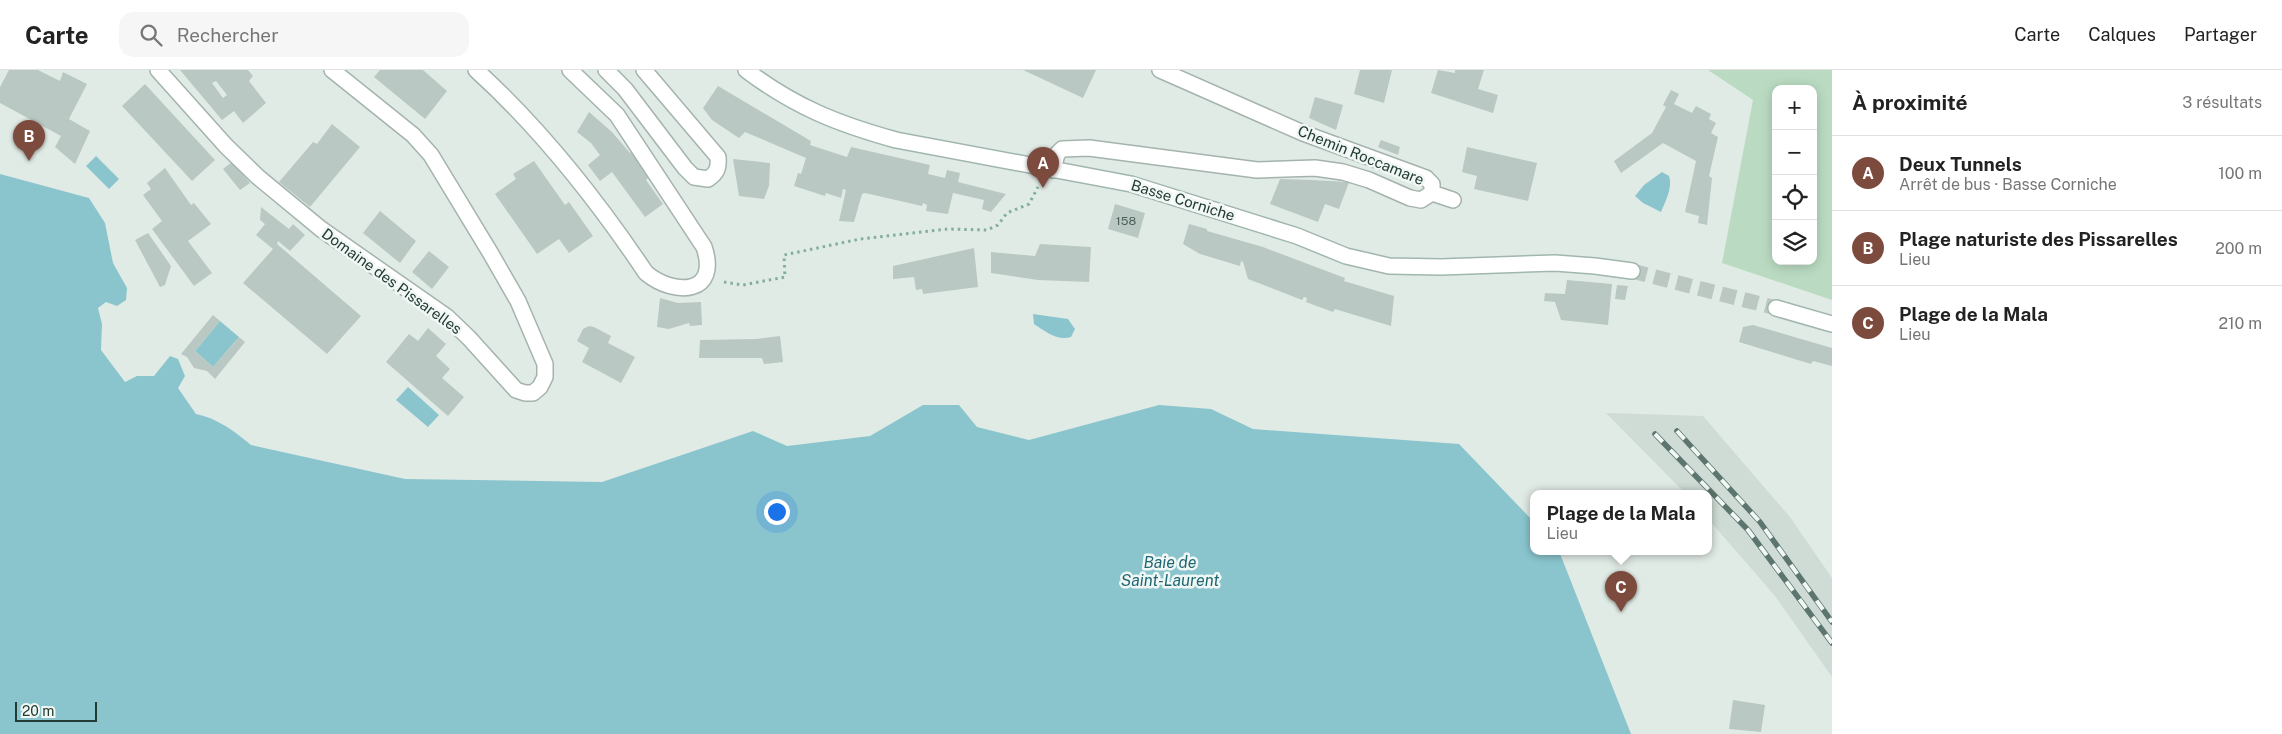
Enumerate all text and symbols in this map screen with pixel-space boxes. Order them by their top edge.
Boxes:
search box [119,12,469,57]
text: Carte [25,21,89,49]
icon: search [137,21,165,49]
text: Rechercher [177,24,279,46]
text: Carte [2014,24,2060,45]
text: Calques [2088,24,2156,45]
text: Partager [2184,24,2257,45]
map controls [1772,85,1817,265]
button: + [1772,85,1817,130]
text: À proximité [1852,90,1968,115]
text: 3 résultats [2182,93,2262,112]
pin: B [13,120,45,161]
street label: Chemin Roccamare [1295,122,1427,188]
button: − [1772,130,1817,175]
pin: A [1027,147,1059,188]
text: Deux Tunnels [1899,153,2022,175]
text: A [1862,164,1874,183]
text: 100 m [2218,164,2262,183]
button: locate [1772,175,1817,220]
text: Arrêt de bus · Basse Corniche [1899,175,2117,194]
street label: Basse Corniche [1129,176,1237,224]
house number: 158 [1116,214,1136,228]
button: layers [1772,220,1817,265]
street label: Domaine des Pissarelles [319,225,465,337]
text: Plage naturiste des Pissarelles [1899,228,2178,250]
text: B [1863,239,1873,258]
text: 200 m [2215,239,2262,258]
text: Lieu [1899,250,1931,269]
text: Plage de la Mala [1899,303,2048,325]
text: C [1862,314,1874,333]
text: 210 m [2218,314,2262,333]
text: Lieu [1899,325,1931,344]
popup [1530,490,1712,555]
your location [764,499,790,525]
text: Plage de la Mala [1546,502,1696,524]
text: Lieu [1546,524,1578,543]
water label: Baie de Saint-Laurent [1121,553,1219,590]
pin: C [1605,571,1637,612]
scale bar [15,699,98,722]
text: 20 m [22,703,54,719]

